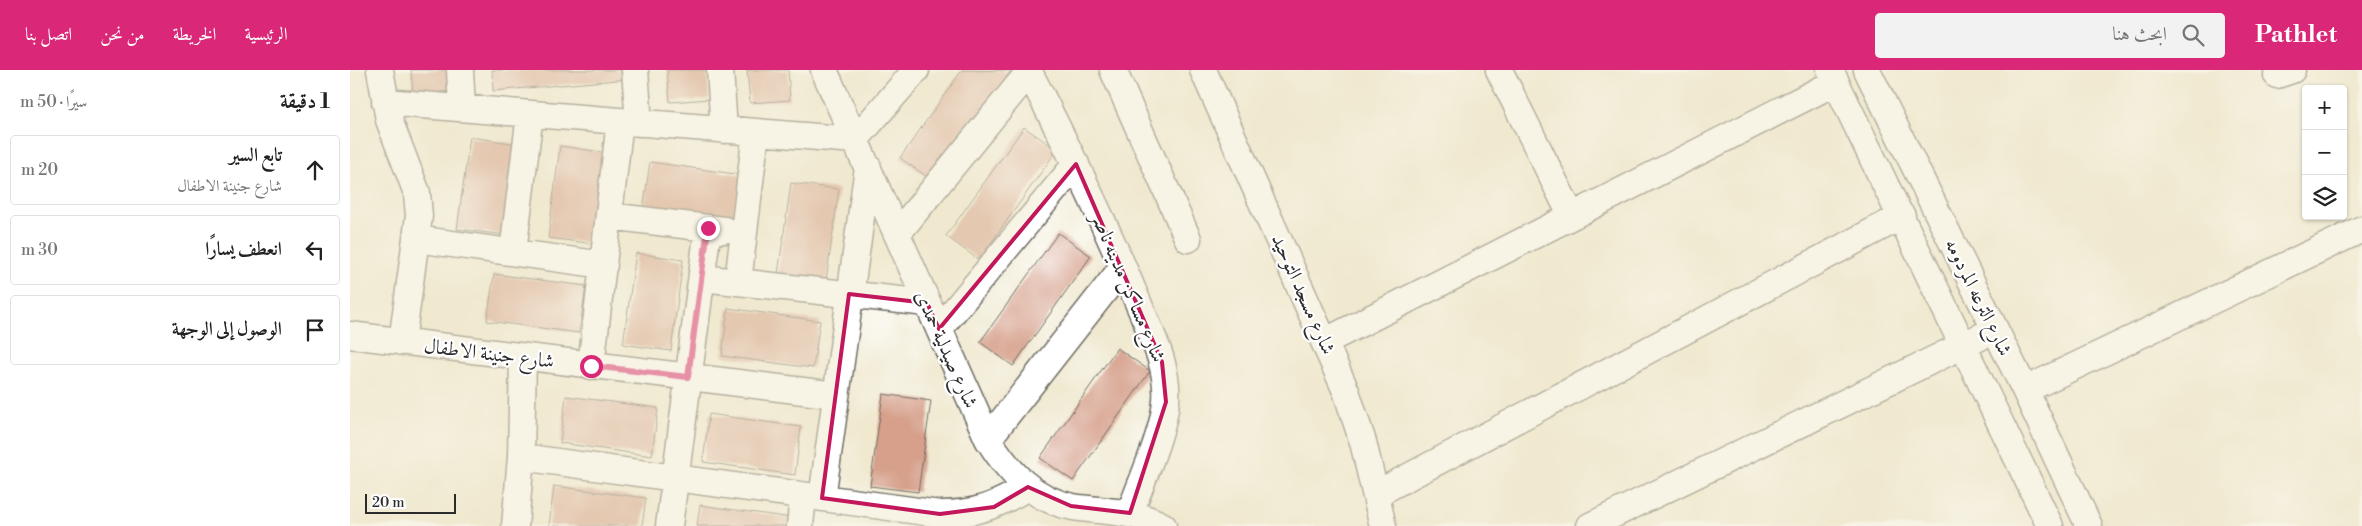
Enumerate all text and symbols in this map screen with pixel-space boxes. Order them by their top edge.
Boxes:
search box [1875,13,2225,58]
text: Pathlet [2255,20,2337,50]
icon: search [2179,21,2207,49]
text: ابحث هنا [2112,22,2167,46]
text: اتصل بنا [25,23,72,46]
text: من نحن [100,23,145,46]
text: الخريطة [173,23,216,46]
text: الرئيسية [244,23,288,46]
map controls [2302,85,2347,220]
button: + [2302,85,2347,130]
text: 1 دقيقة [280,89,330,115]
text: سيرًا · 50 m [20,92,87,112]
button: − [2302,130,2347,175]
text: تابع السير [229,143,282,167]
icon: ahead [301,156,329,184]
text: 20 m [21,160,58,180]
button: layers [2302,175,2347,220]
text: شارع جنينة الاطفال [177,176,282,196]
street label: شارع مساكن مدينه ناصر [1080,207,1170,368]
route end [697,217,720,240]
street label: شارع مسجد التوحيد [1261,230,1340,360]
street label: شارع الترعه المردومه [1935,235,2017,362]
icon: left [301,236,329,264]
text: انعطف يسارًا [205,237,282,261]
text: 30 m [21,240,58,260]
street label: شارع صيدلية حمدى [905,287,983,414]
icon: arrive [301,316,329,344]
text: الوصول إلى الوجهة [172,317,282,341]
street label: شارع جنينة الاطفال [422,334,555,379]
route start [580,355,603,378]
scale bar [365,491,456,514]
text: 20 m [372,494,404,512]

